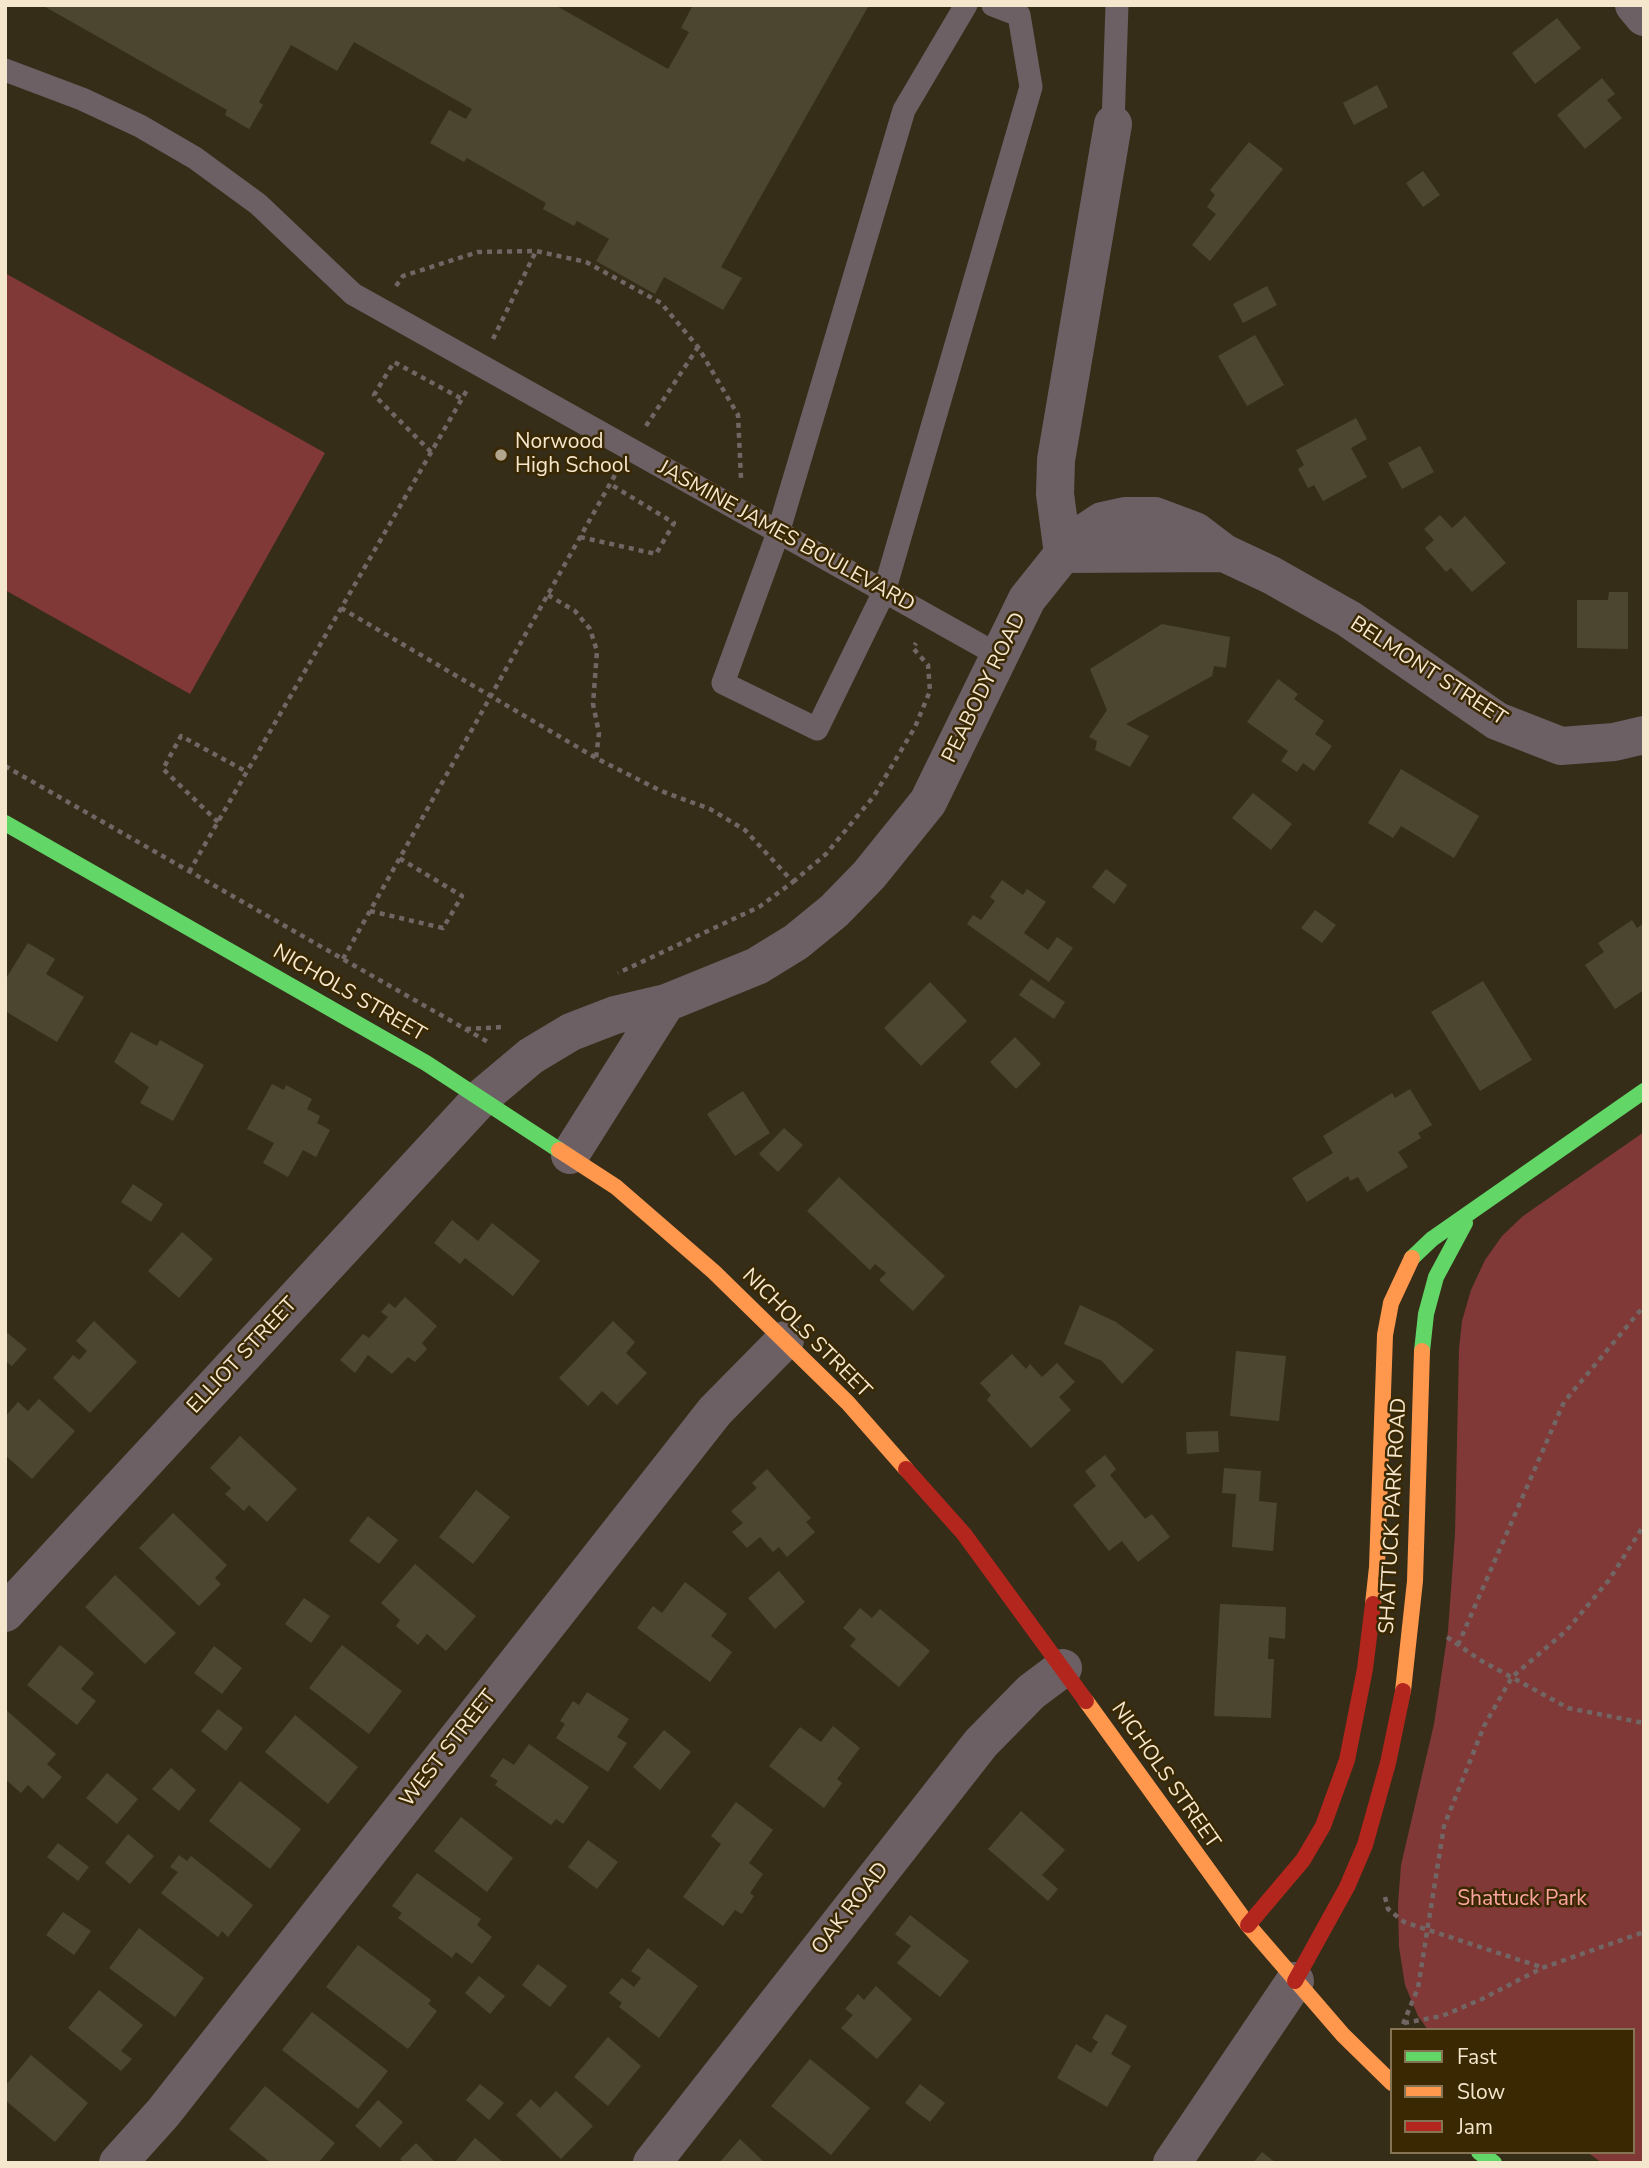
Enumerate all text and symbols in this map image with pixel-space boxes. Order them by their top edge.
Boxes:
place label: Norwood High School [515,430,630,480]
marker: Norwood High School [493,447,509,463]
street label: JASMINE JAMES BOULEVARD [653,456,919,618]
street label: PEABODY ROAD [938,609,1032,767]
street label: BELMONT STREET [1345,612,1511,732]
street label: NICHOLS STREET [268,940,430,1048]
street label: NICHOLS STREET [736,1264,876,1404]
street label: ELLIOT STREET [183,1293,303,1419]
street label: SHATTUCK PARK ROAD [1375,1397,1413,1635]
street label: WEST STREET [395,1685,503,1813]
street label: NICHOLS STREET [1105,1698,1225,1854]
street label: OAK ROAD [807,1858,895,1960]
park label: Shattuck Park [1457,1887,1587,1913]
legend [1390,2028,1635,2154]
text: Fast [1457,2043,1497,2071]
text: Slow [1457,2078,1505,2106]
text: Jam [1457,2113,1493,2141]

